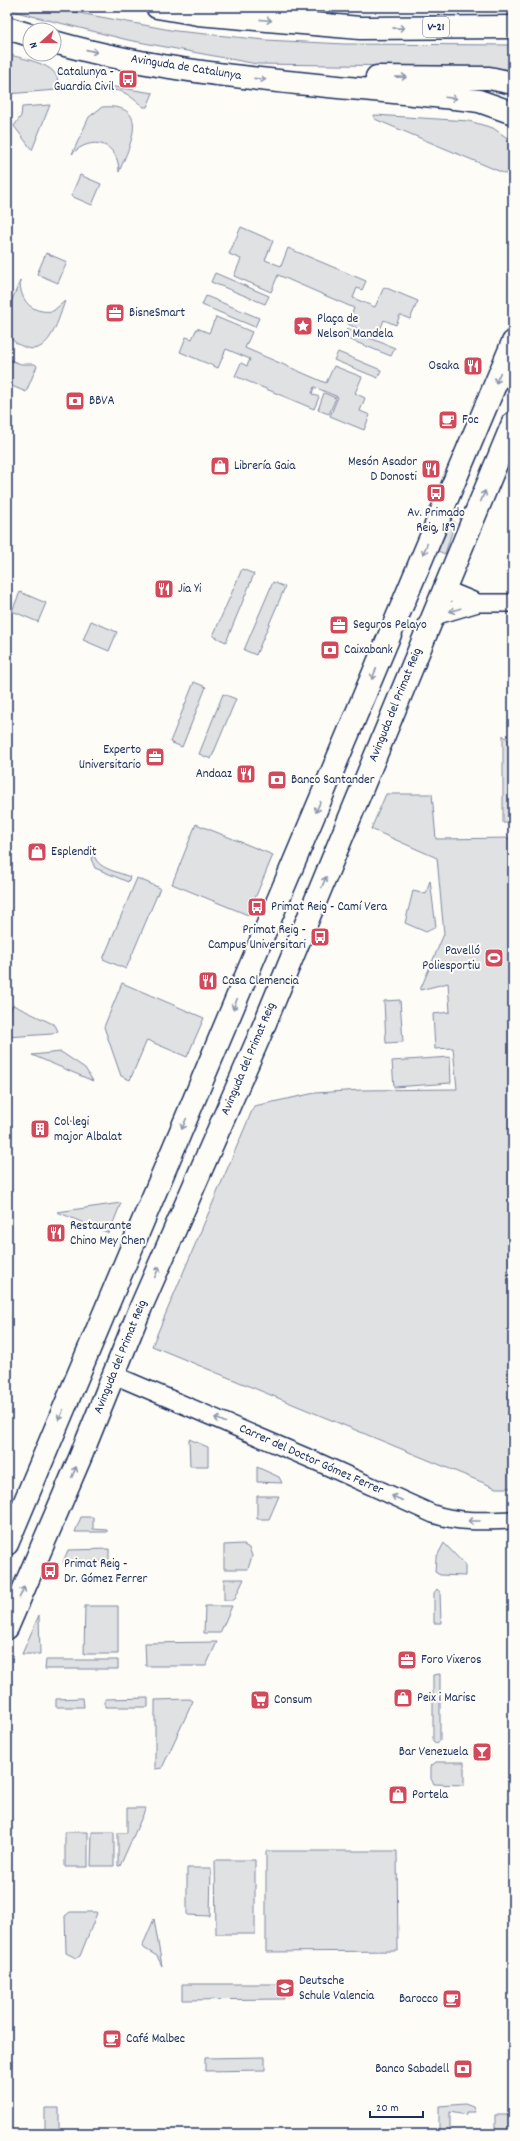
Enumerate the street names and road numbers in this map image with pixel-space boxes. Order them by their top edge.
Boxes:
road number: V-21 [423,17,449,37]
street label: Avinguda de Catalunya [129,50,244,86]
street label: Avinguda del Primat Reig [364,645,428,765]
street label: Avinguda del Primat Reig [217,999,282,1119]
street label: Avinguda del Primat Reig [89,1297,153,1417]
street label: Carrer del Doctor Gómez Ferrer [236,1420,386,1501]

